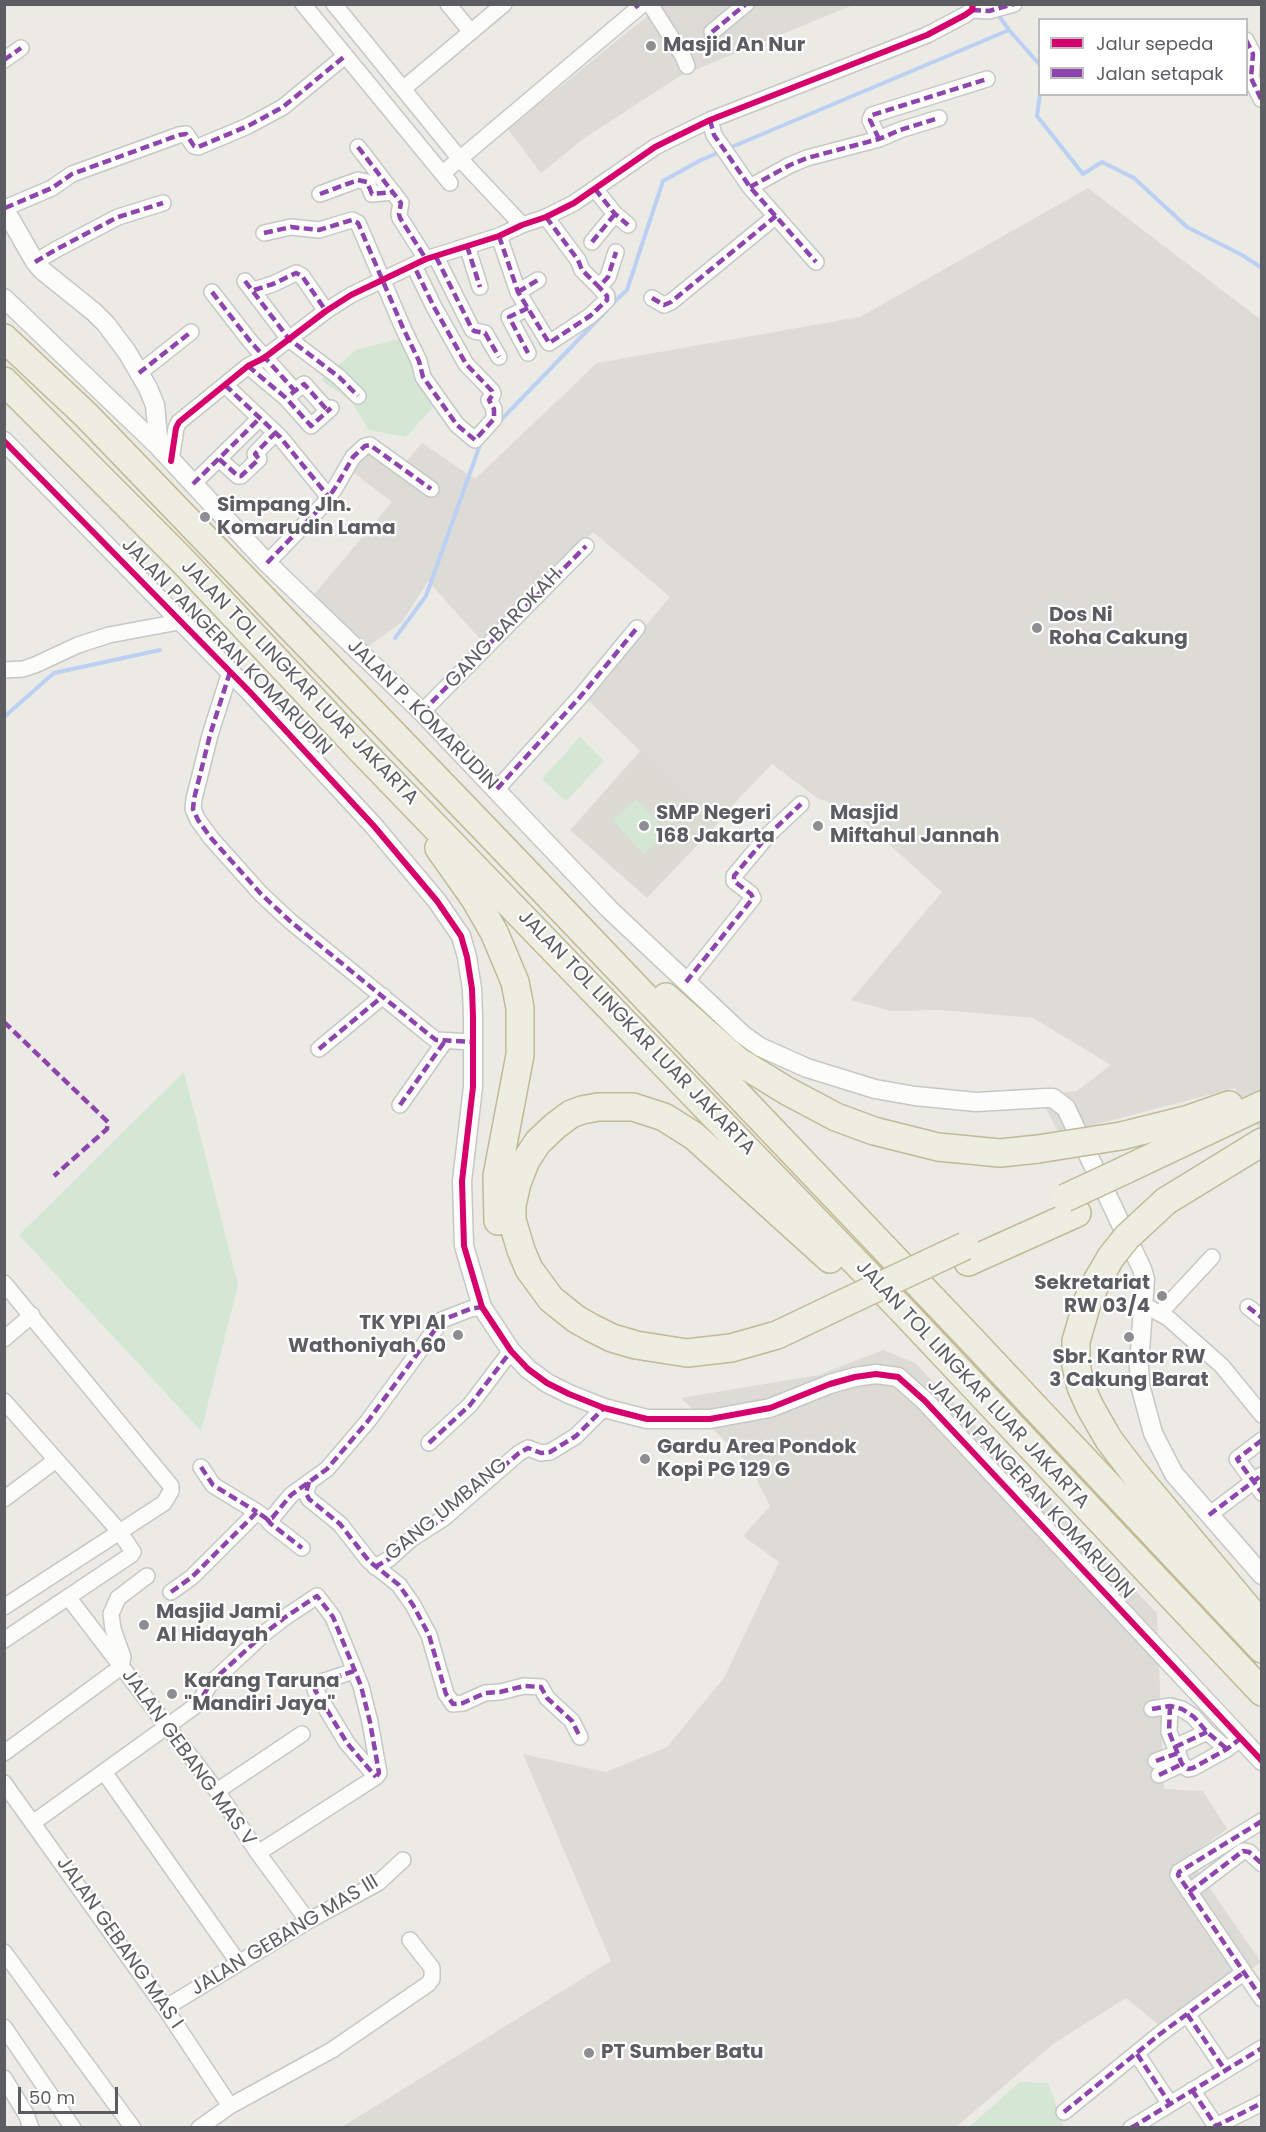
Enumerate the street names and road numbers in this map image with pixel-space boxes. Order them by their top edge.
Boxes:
street label: JALAN PANGERAN KOMARUDIN [116,533,336,761]
street label: JALAN TOL LINGKAR LUAR JAKARTA [175,555,423,811]
street label: GANG BAROKAH [441,564,567,694]
street label: JALAN P. KOMARUDIN [341,634,503,796]
street label: JALAN TOL LINGKAR LUAR JAKARTA [512,905,760,1161]
street label: JALAN TOL LINGKAR LUAR JAKARTA [850,1256,1094,1514]
street label: JALAN PANGERAN KOMARUDIN [921,1374,1139,1604]
street label: GANG UMBANG [381,1453,513,1567]
street label: JALAN GEBANG MAS V [116,1665,260,1851]
street label: JALAN GEBANG MAS I [50,1852,188,2034]
street label: JALAN GEBANG MAS III [187,1870,383,2002]

